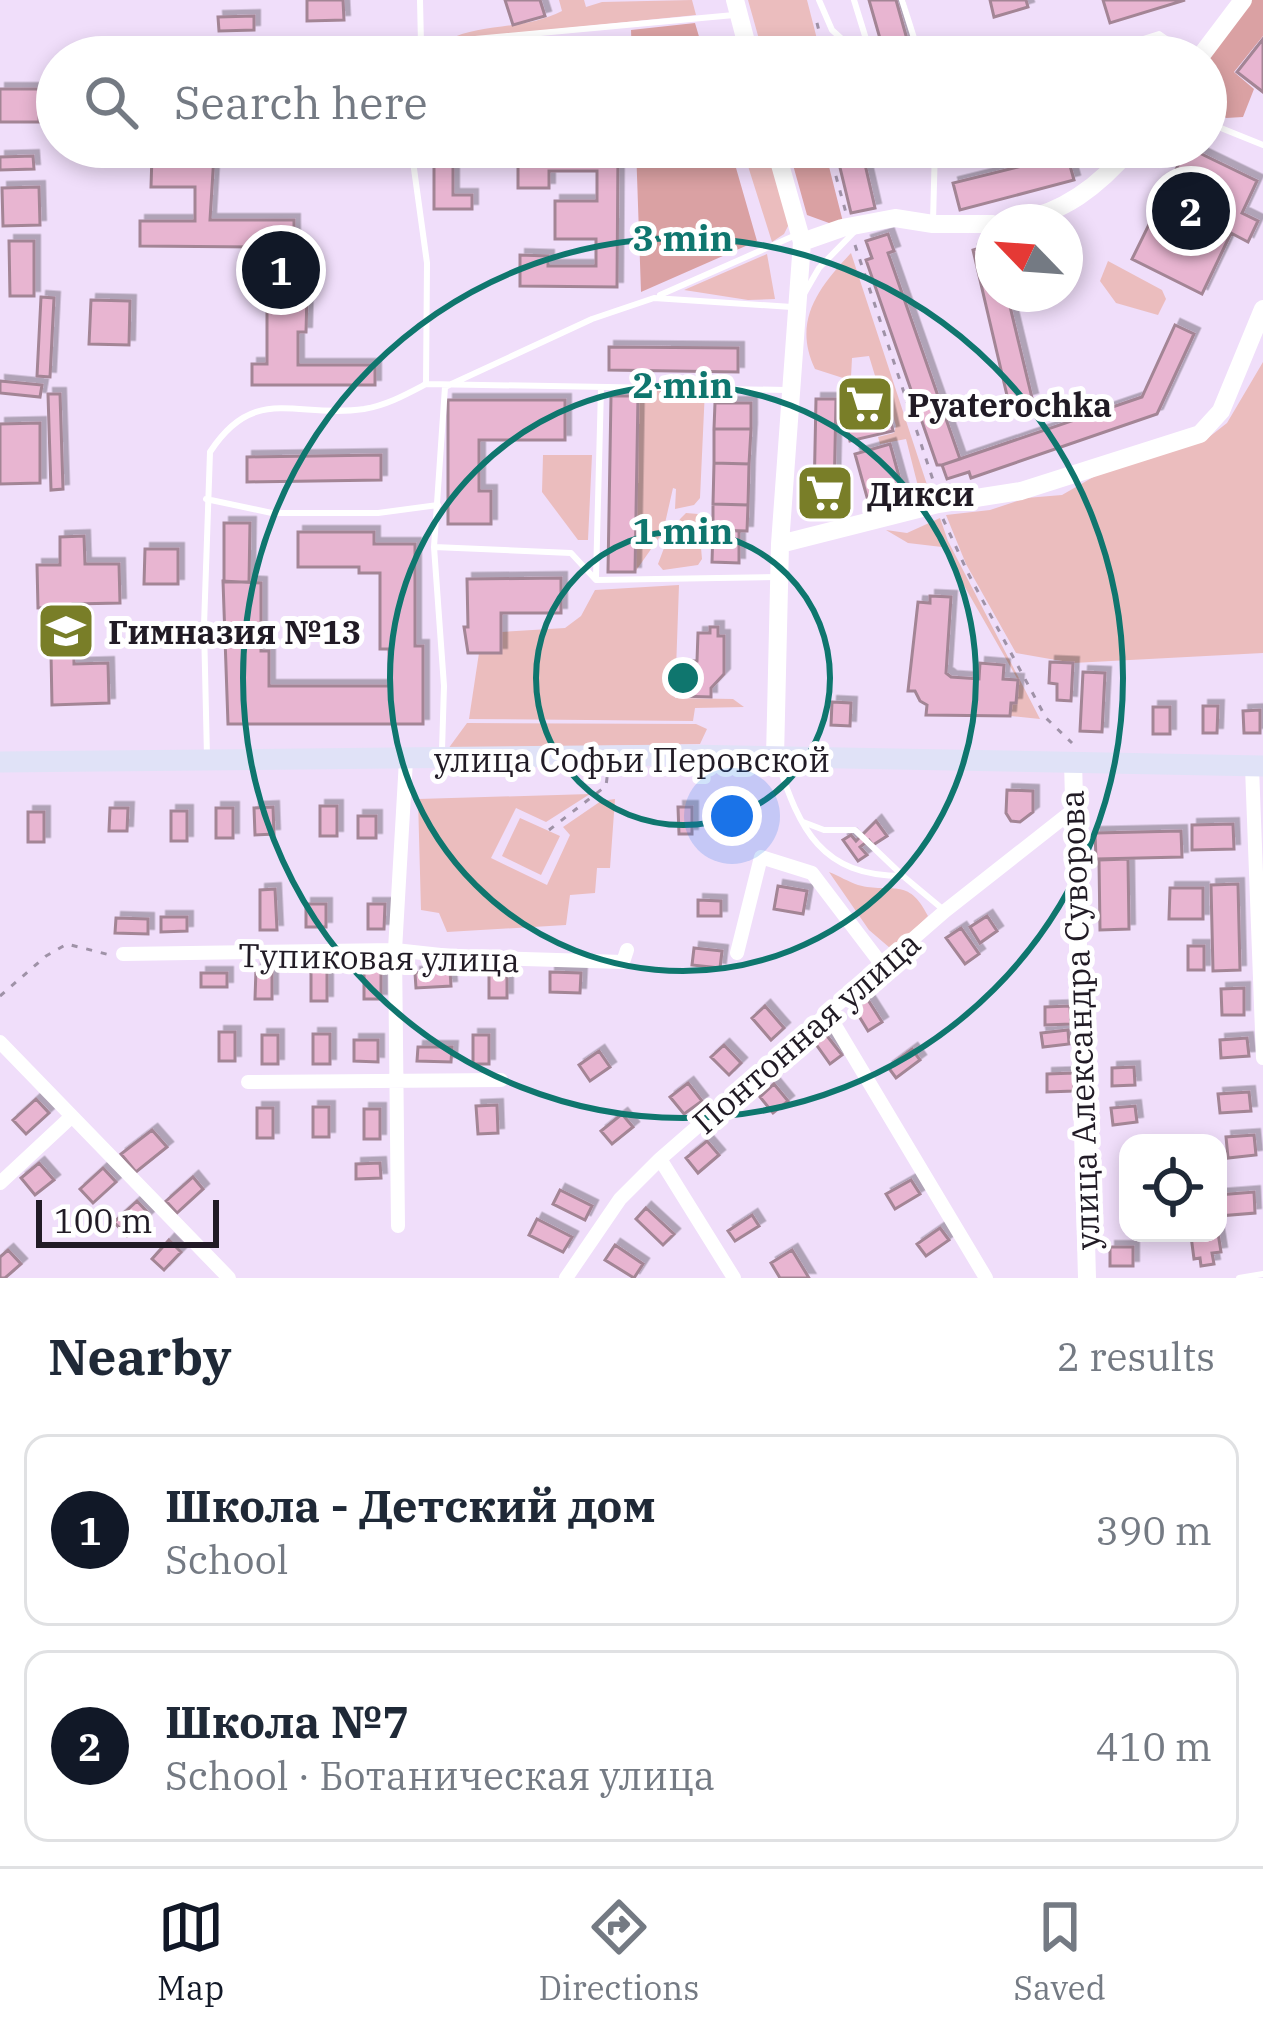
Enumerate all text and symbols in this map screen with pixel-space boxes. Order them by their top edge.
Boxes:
search box [36,36,1227,168]
icon: search [78,69,144,135]
text: Search here [174,73,428,131]
pin: 2 [1152,166,1230,256]
north arrow [975,204,1083,312]
text: 3 min [633,214,733,261]
pin: 1 [242,225,320,315]
text: 2 min [633,361,733,408]
supermarket icon: Pyaterochka [834,373,896,435]
place label: Pyaterochka [907,383,1112,426]
supermarket icon: Дикси [794,462,856,524]
place label: Дикси [867,472,975,515]
text: 1 min [633,507,733,554]
school or university icon: Гимназия №13 [35,600,97,662]
place label: Гимназия №13 [108,610,361,653]
centre of rings [662,657,704,699]
street label: улица Софьи Перовской [434,738,830,781]
your location [702,786,762,846]
street label: улица Александра Суворова [1049,789,1109,1251]
street label: Понтонная улица [683,921,929,1143]
street label: Тупиковая улица [238,933,520,981]
map controls [1119,1134,1227,1242]
button: locate [1119,1134,1227,1242]
scale bar [36,1194,219,1247]
text: 100 m [54,1199,153,1242]
text: Nearby [48,1323,232,1389]
text: 2 results [1057,1331,1215,1382]
text: Школа - Детский дом [165,1476,656,1534]
text: 1 [78,1505,102,1556]
text: 390 m [1096,1505,1212,1556]
text: School [165,1534,288,1585]
text: Школа №7 [165,1692,409,1750]
text: 2 [78,1721,102,1772]
text: 410 m [1096,1721,1212,1772]
text: School · Ботаническая улица [165,1750,715,1801]
tab: Map [157,1894,224,2009]
tab: Directions [538,1894,699,2009]
tab: Saved [1013,1894,1106,2009]

